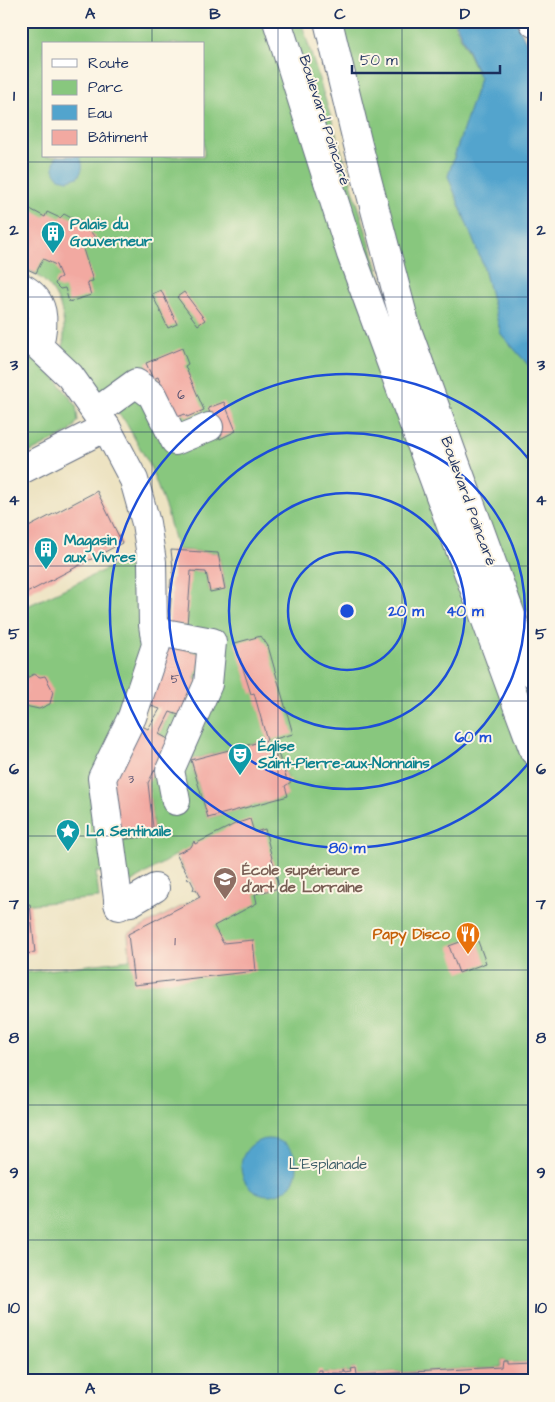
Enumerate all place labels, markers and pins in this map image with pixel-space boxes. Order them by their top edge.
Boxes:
place label: Palais du Gouverneur [70,214,153,252]
building icon: Palais du Gouverneur [40,220,66,254]
place label: Magasin aux Vivres [63,530,136,568]
building icon: Magasin aux Vivres [33,536,59,570]
centre of rings [338,602,356,620]
place label: Église Saint-Pierre-aux-Nonnains [257,736,430,774]
theatre icon: Église Saint-Pierre-aux-Nonnains [227,742,253,776]
place icon: La Sentinaile [55,818,81,852]
place label: La Sentinaile [86,821,172,842]
place label: École supérieure d'art de Lorraine [241,860,363,898]
school or university icon: École supérieure d'art de Lorraine [212,866,238,900]
restaurant icon: Papy Disco [455,921,481,955]
place label: Papy Disco [373,924,451,946]

